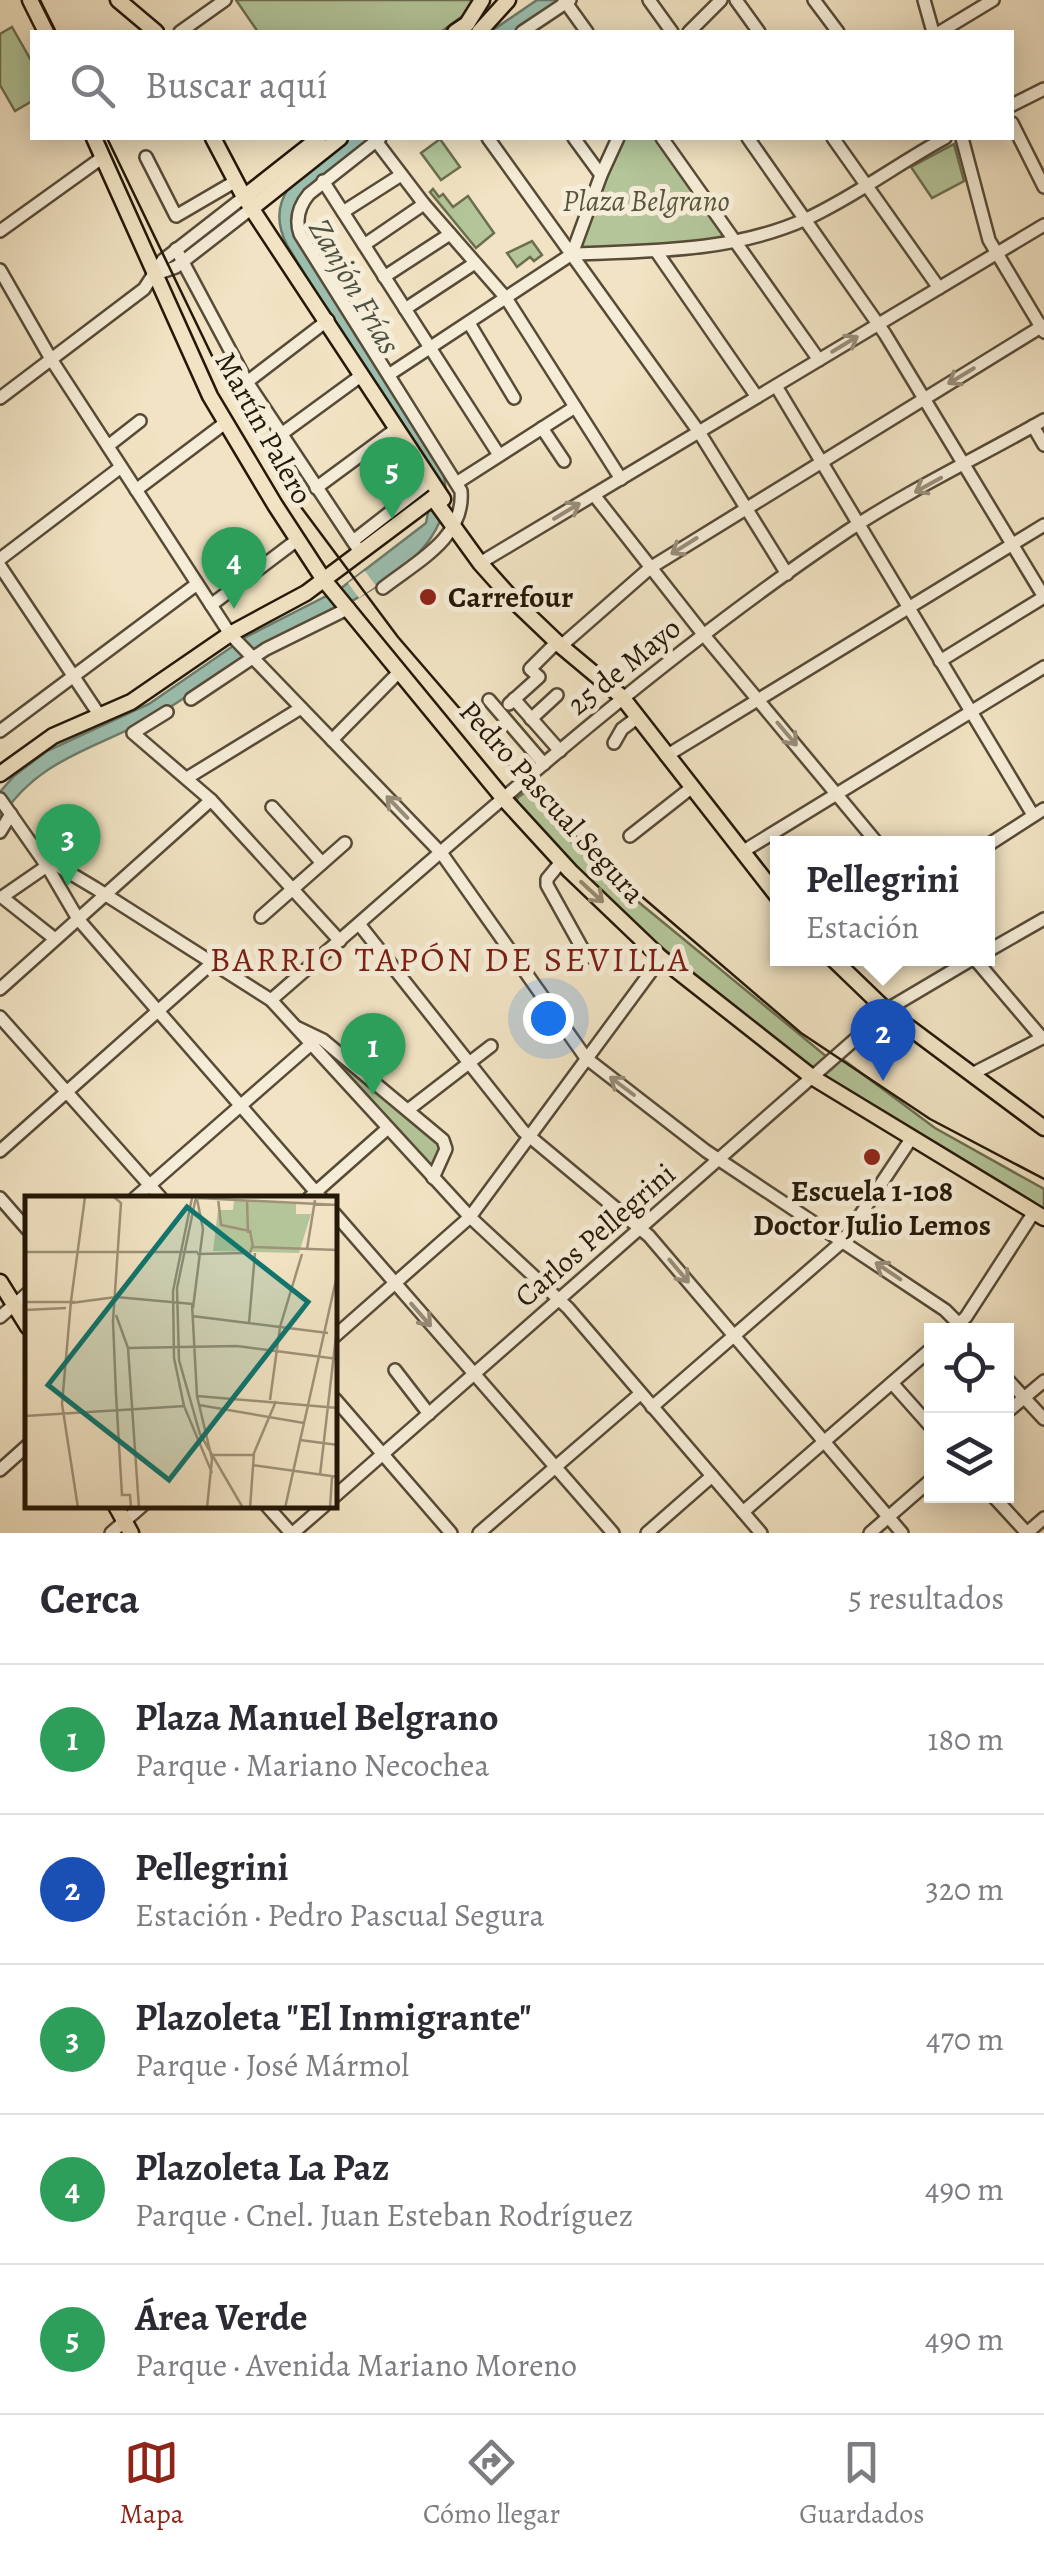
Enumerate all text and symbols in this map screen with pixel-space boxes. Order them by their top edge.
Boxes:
search box [30,30,1014,140]
icon: search [65,58,120,113]
text: Buscar aquí [145,59,328,111]
park label: Plaza Belgrano [562,181,730,221]
water label: Zanjón Frías [299,210,412,362]
one-way arrow [830,334,859,354]
street label: Martín Palero [206,345,322,511]
one-way arrow [947,366,976,386]
pin: 5 [360,436,424,519]
one-way arrow [914,475,944,495]
one-way arrow [552,501,581,521]
pin: 4 [202,526,266,609]
one-way arrow [670,536,699,556]
place label: Carrefour [448,577,573,617]
marker: Carrefour [417,586,439,608]
street label: 25 de Mayo [559,608,689,724]
street label: Pedro Pascual Segura [450,692,654,912]
one-way arrow [776,720,798,746]
one-way arrow [385,796,409,820]
pin: 3 [36,804,100,886]
popup [770,836,995,966]
text: Pellegrini [806,853,959,905]
one-way arrow [580,880,604,904]
text: Estación [806,905,919,949]
district label: BARRIO TAPÓN DE SEVILLA [209,935,691,983]
your location [523,993,574,1044]
pin: 2 [850,998,916,1081]
pin: 1 [340,1012,406,1095]
one-way arrow [609,1075,635,1097]
marker: Escuela 1-108 Doctor Julio Lemos [861,1146,883,1168]
street label: Carlos Pellegrini [506,1154,684,1316]
place label: Escuela 1-108 Doctor Julio Lemos [753,1171,991,1245]
inset map [25,1196,338,1508]
one-way arrow [667,1258,690,1283]
one-way arrow [875,1261,903,1282]
one-way arrow [409,1302,432,1327]
map controls [924,1323,1014,1503]
button: locate [924,1323,1014,1413]
button: layers [924,1413,1014,1503]
text: Cerca [40,1570,139,1627]
text: 5 resultados [848,1576,1004,1620]
text: Plaza Manuel Belgrano [135,1691,499,1743]
text: 1 [67,1717,78,1761]
text: 180 m [928,1717,1004,1761]
text: Parque · Mariano Necochea [135,1743,489,1787]
text: Pellegrini [135,1841,289,1893]
text: 2 [65,1867,80,1911]
text: 320 m [925,1867,1004,1911]
text: Estación · Pedro Pascual Segura [135,1893,544,1937]
text: Plazoleta "El Inmigrante" [135,1991,531,2043]
text: 3 [66,2017,79,2061]
text: 470 m [926,2017,1004,2061]
text: Parque · José Mármol [135,2043,409,2087]
text: Plazoleta La Paz [135,2141,389,2193]
text: 4 [65,2167,80,2211]
text: 490 m [925,2167,1004,2211]
text: Parque · Cnel. Juan Esteban Rodríguez [135,2193,633,2237]
text: Área Verde [135,2291,308,2343]
text: 5 [66,2317,79,2361]
text: 490 m [925,2317,1004,2361]
text: Parque · Avenida Mariano Moreno [135,2343,577,2387]
tab: Mapa [120,2435,184,2533]
tab: Cómo llegar [423,2435,560,2533]
tab: Guardados [799,2435,924,2533]

